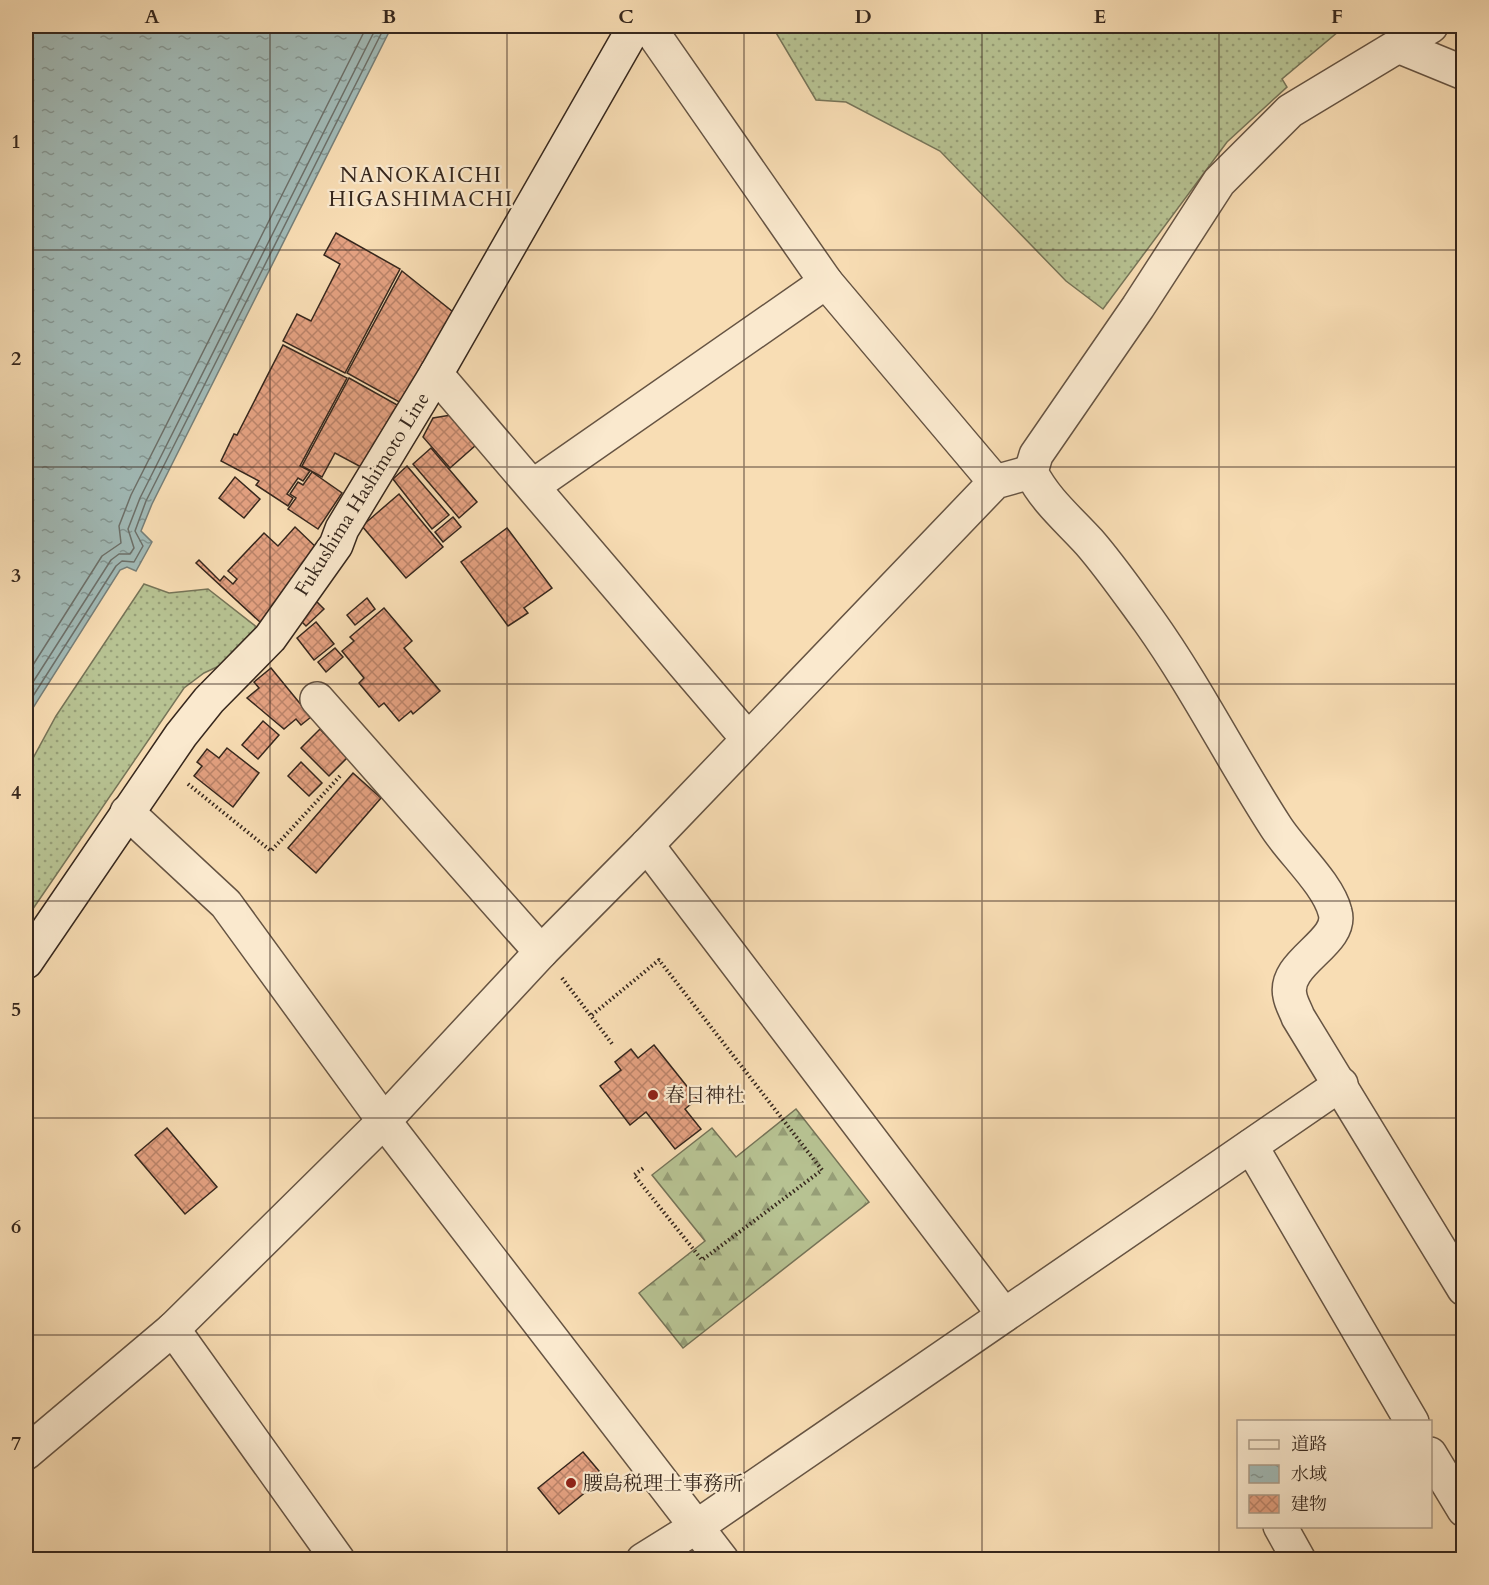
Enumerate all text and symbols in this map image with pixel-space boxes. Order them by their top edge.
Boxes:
text: A [144,3,160,30]
text: B [382,3,396,30]
text: C [618,3,634,30]
text: D [854,3,872,30]
text: E [1094,3,1106,30]
text: F [1331,3,1343,30]
text: 1 [11,128,21,155]
district label: NANOKAICHI HIGASHIMACHI [328,161,514,214]
text: 2 [11,345,21,372]
street label: Fukushima Hashimoto Line [288,387,436,601]
text: 3 [11,562,21,589]
text: 4 [11,779,21,806]
text: 5 [11,996,21,1023]
place label: 春日神社 [665,1082,745,1109]
marker: 春日神社 [646,1088,660,1102]
text: 6 [11,1213,21,1240]
legend [1237,1420,1432,1528]
text: 7 [11,1430,21,1457]
text: 道路 [1291,1432,1327,1457]
text: 水域 [1291,1462,1327,1487]
place label: 腰島税理士事務所 [583,1470,743,1497]
marker: 腰島税理士事務所 [564,1476,578,1490]
text: 建物 [1291,1492,1327,1517]

